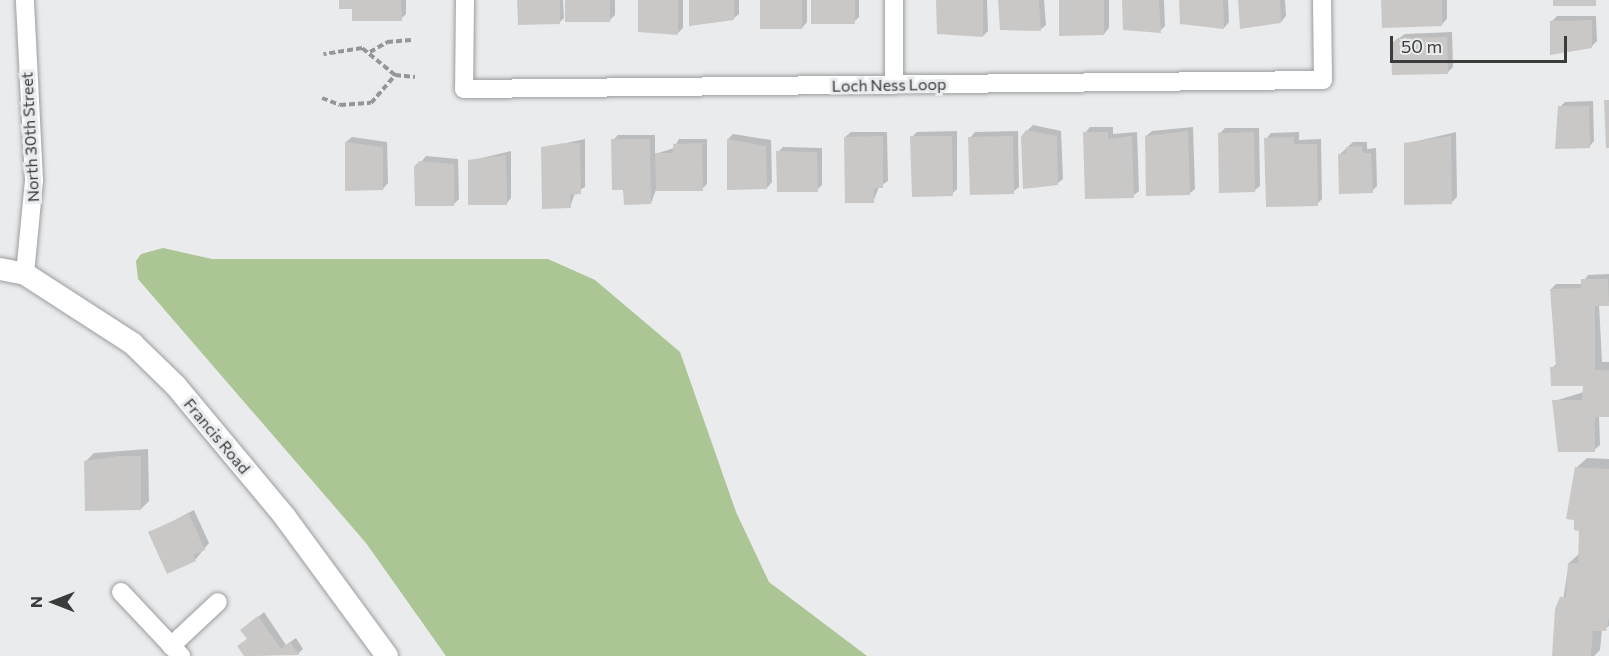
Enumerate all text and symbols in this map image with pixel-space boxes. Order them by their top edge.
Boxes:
scale bar [1393,24,1570,62]
text: 50 m [1401,35,1442,57]
street label: North 30th Street [17,71,43,203]
street label: Loch Ness Loop [831,74,947,96]
street label: Francis Road [180,394,254,478]
north arrow [24,572,84,632]
text: N [26,596,45,608]

